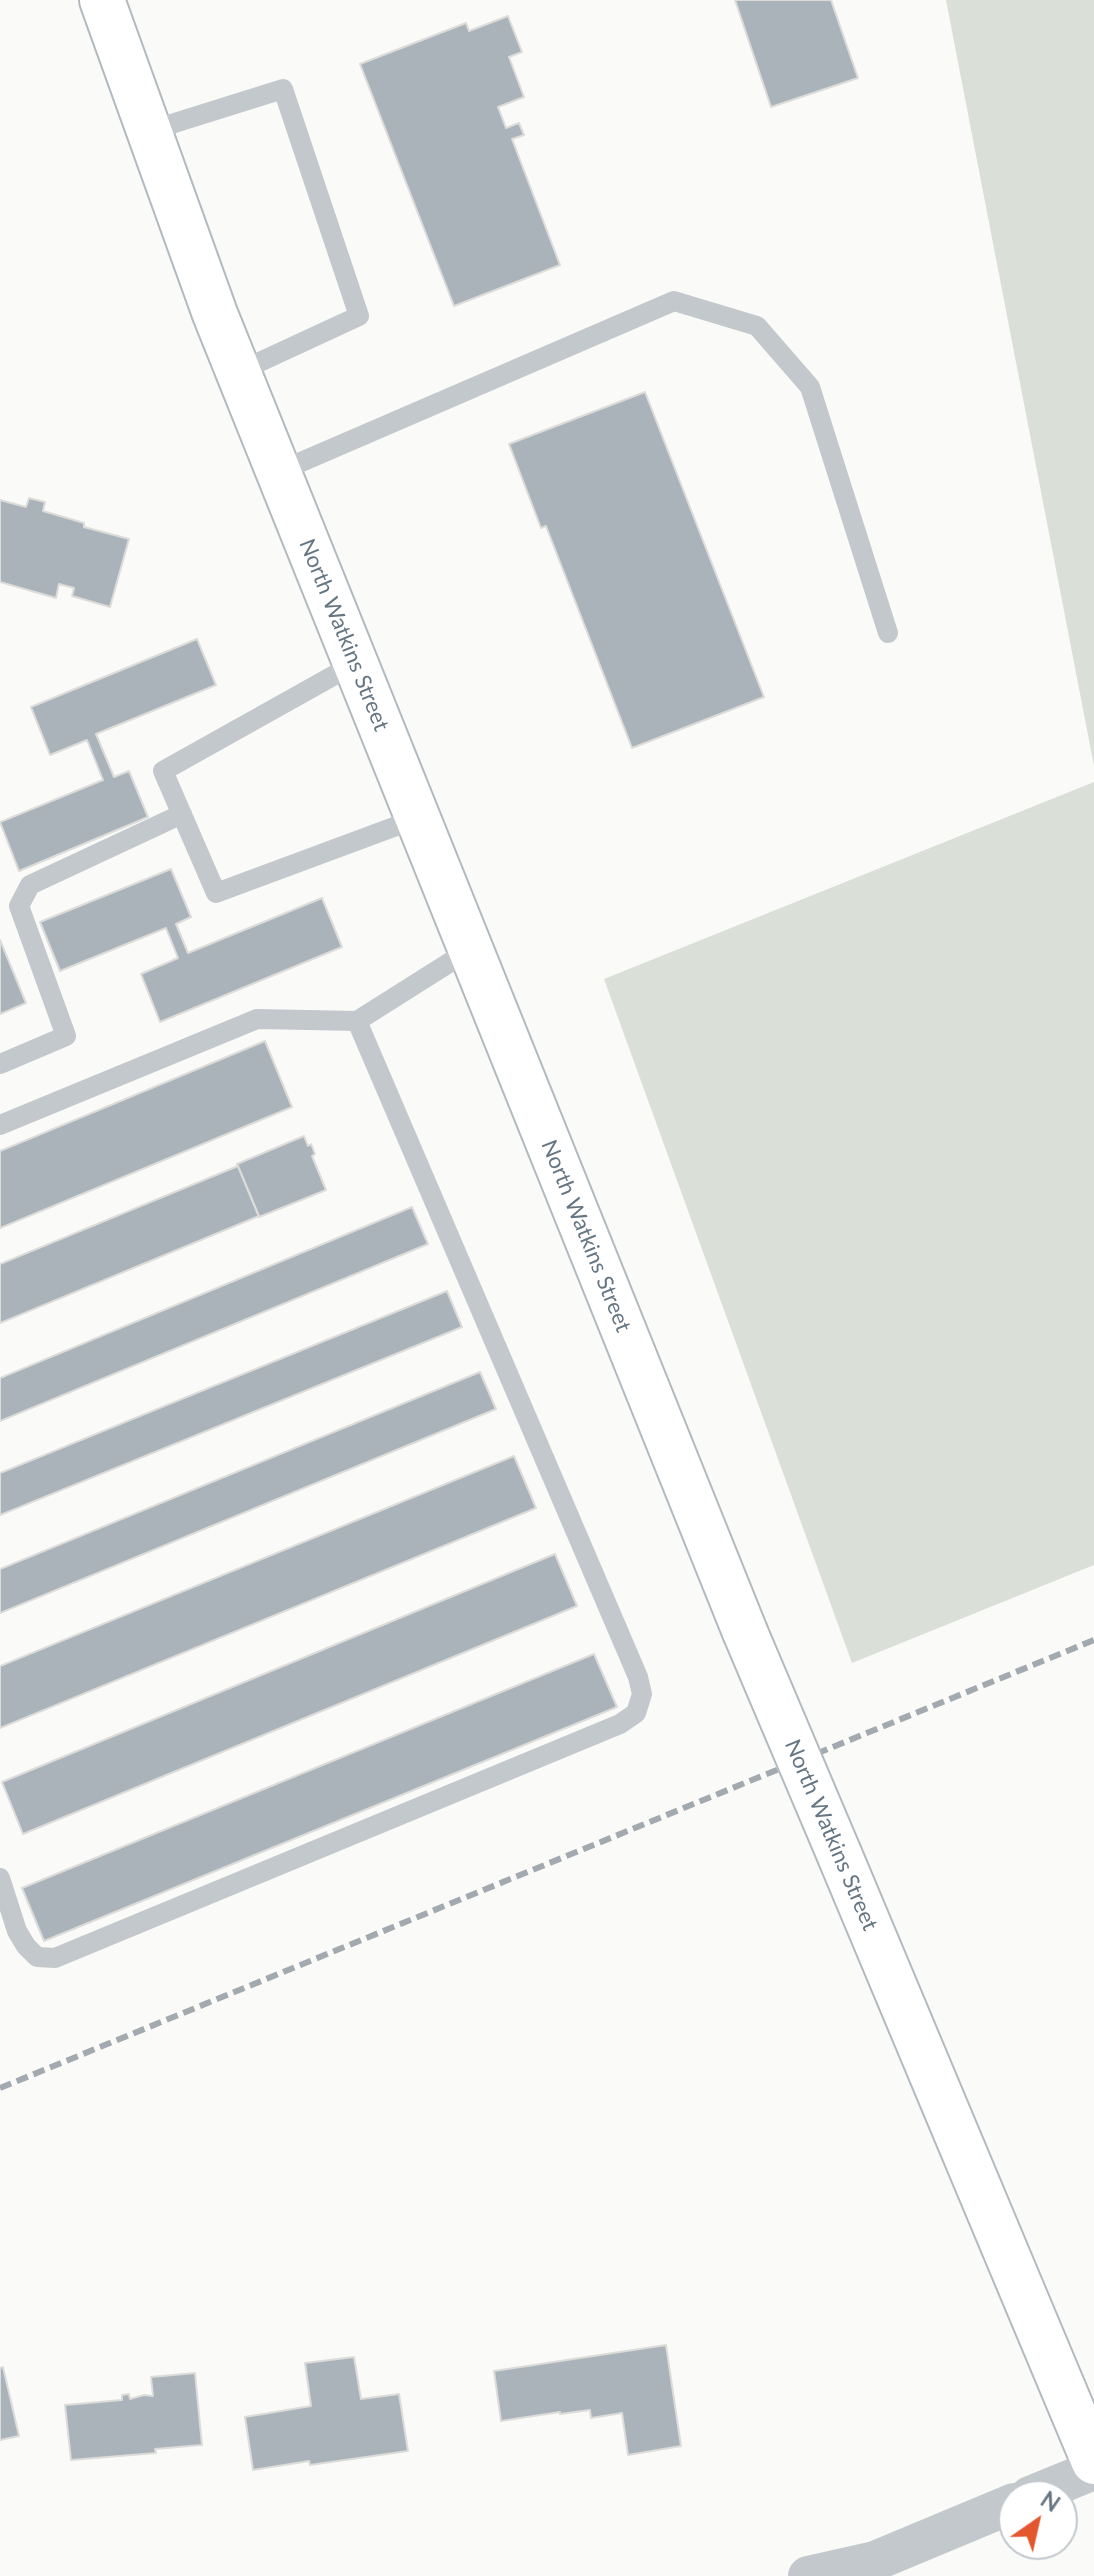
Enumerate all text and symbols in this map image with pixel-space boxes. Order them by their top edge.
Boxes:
street label: North Watkins Street [293,535,395,735]
street label: North Watkins Street [535,1136,637,1336]
street label: North Watkins Street [779,1736,883,1934]
north arrow [998,2480,1078,2560]
text: N [1036,2485,1065,2517]

